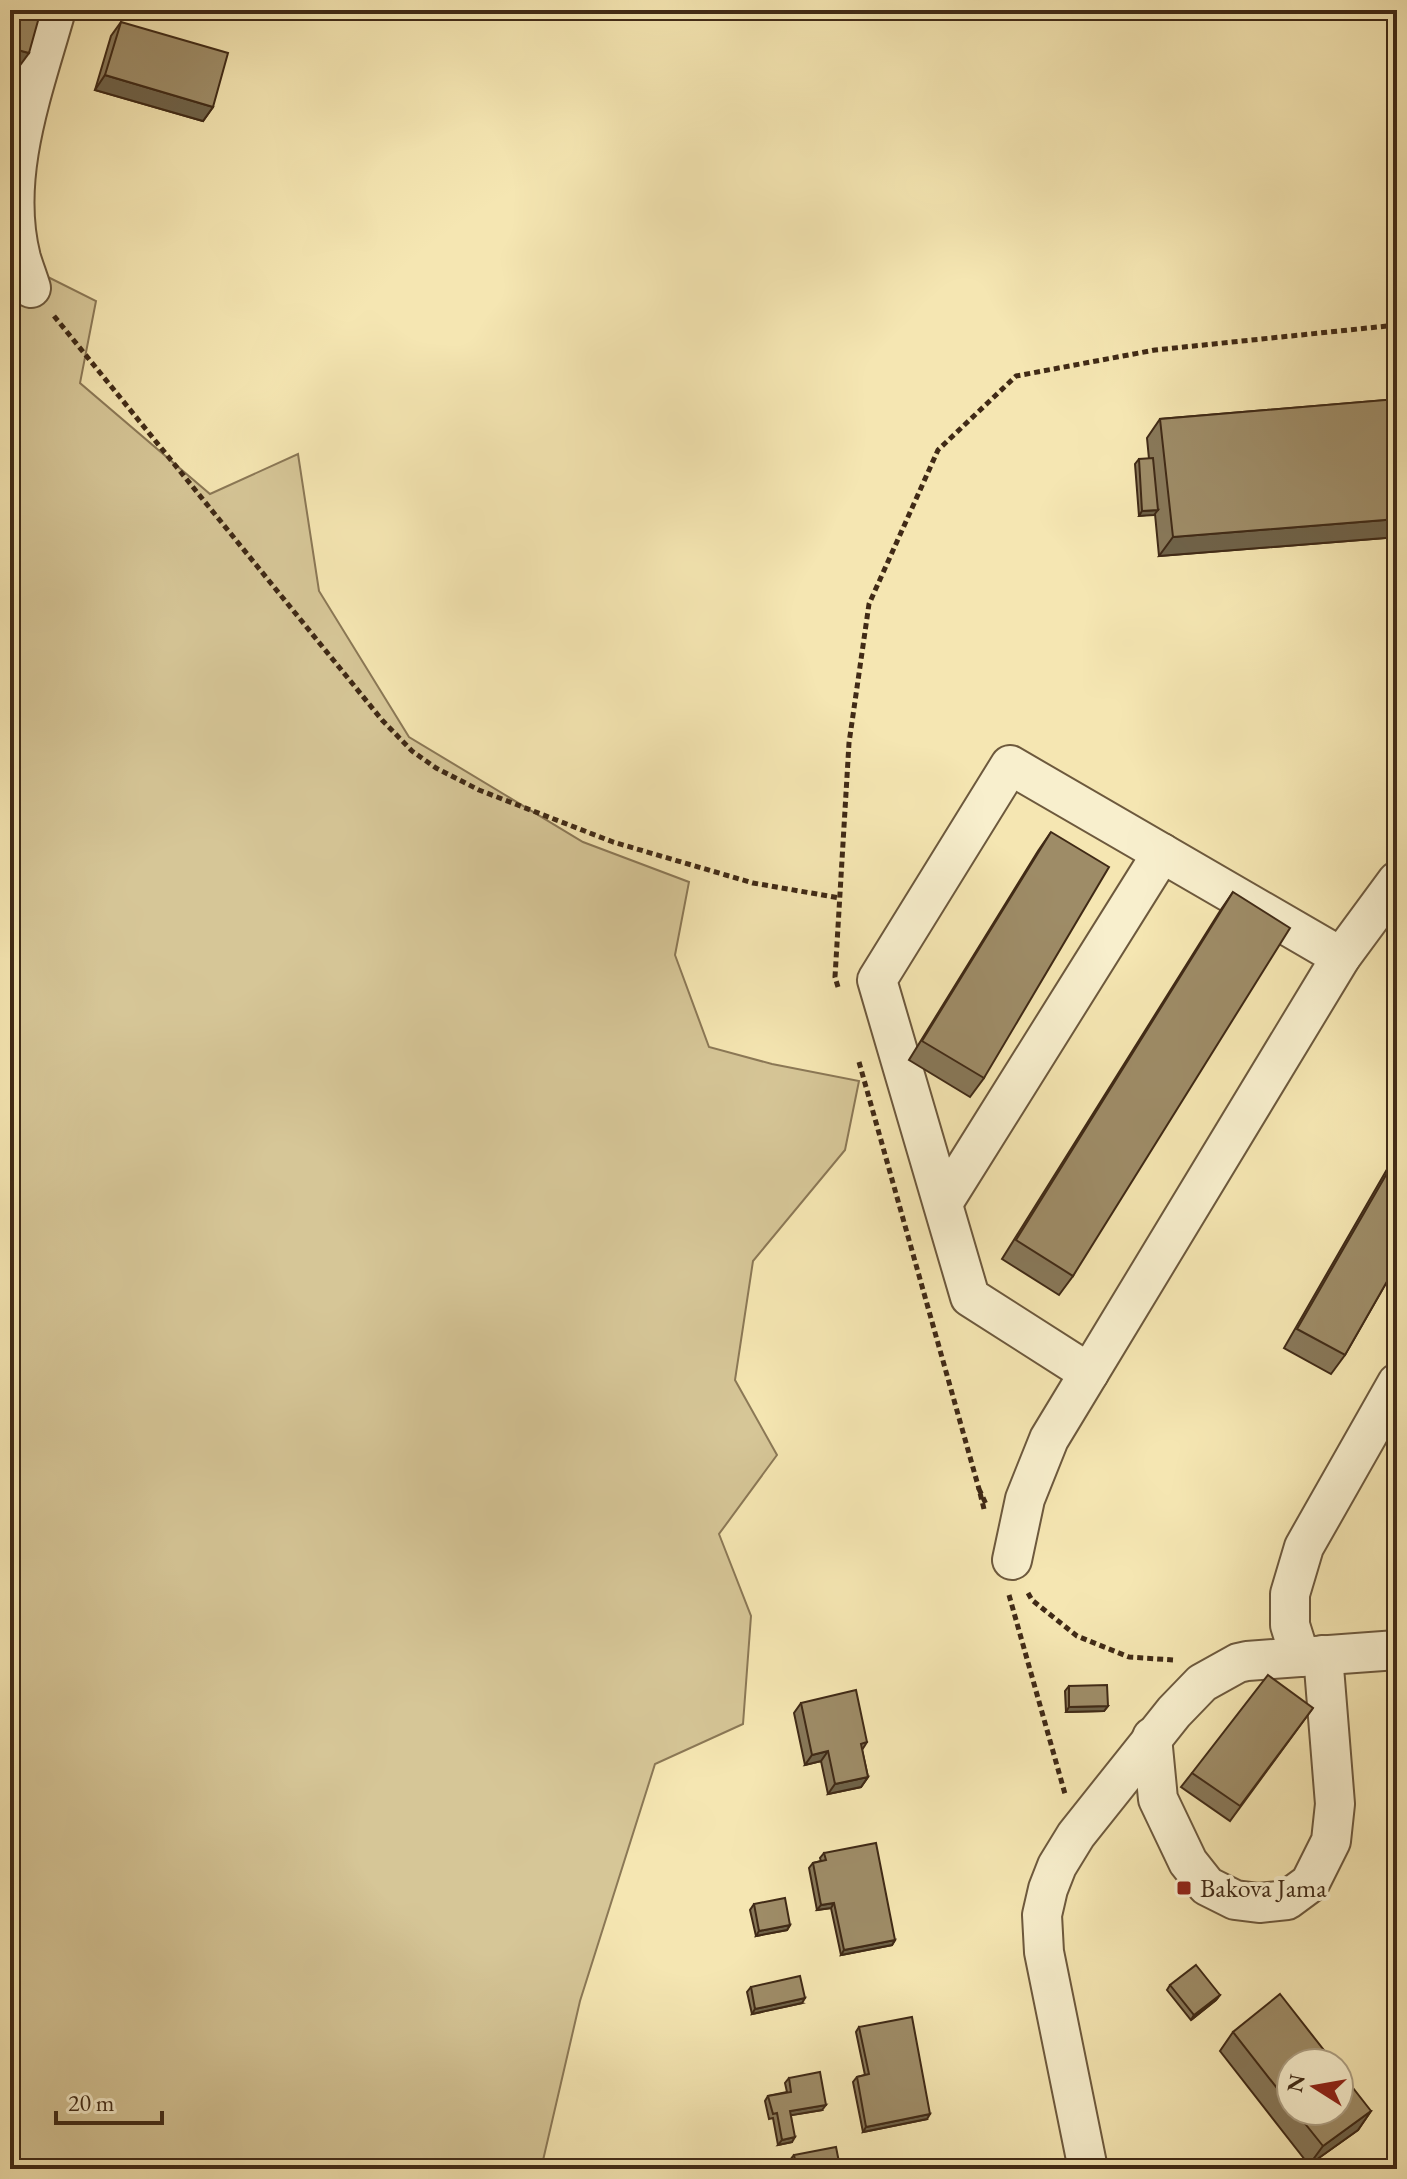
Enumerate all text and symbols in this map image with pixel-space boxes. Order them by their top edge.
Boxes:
place label: Bakova Jama [1200,1871,1327,1905]
marker: Bakova Jama [1175,1879,1193,1897]
north arrow [1275,2047,1355,2127]
text: N [1280,2072,1312,2095]
scale bar [56,2075,162,2125]
text: 20 m [68,2087,115,2118]

